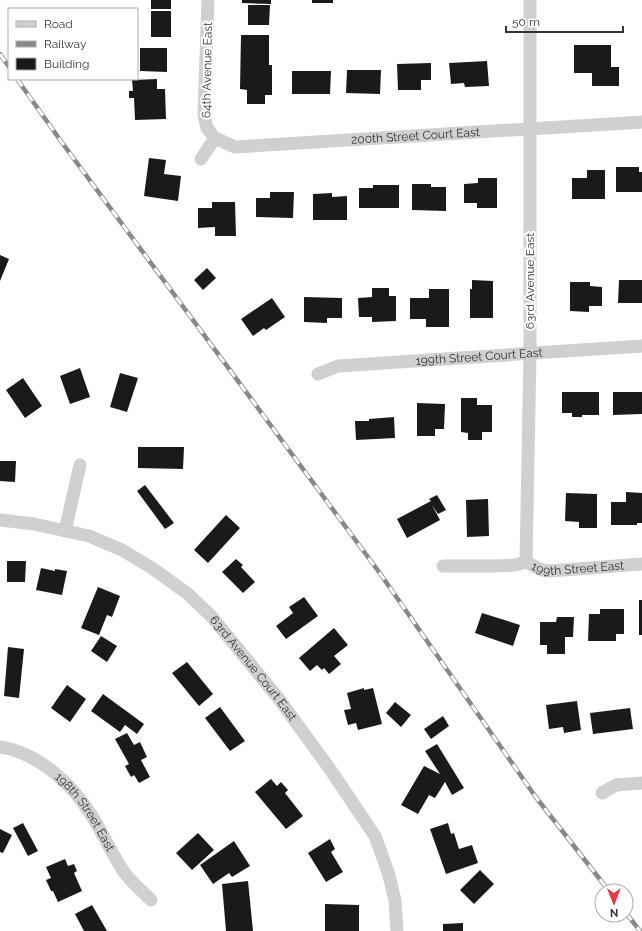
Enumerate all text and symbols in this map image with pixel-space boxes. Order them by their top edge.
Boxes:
legend [8,8,138,80]
scale bar [506,8,623,34]
text: 50 m [512,15,540,29]
text: Road [44,17,73,31]
street label: 64th Avenue East [199,22,215,118]
text: Railway [44,37,87,51]
text: Building [44,57,90,71]
street label: 200th Street Court East [351,125,480,147]
street label: 63rd Avenue East [523,233,537,329]
street label: 199th Street Court East [415,346,543,368]
street label: 199th Street East [529,558,625,578]
street label: 63rd Avenue Court East [207,613,300,724]
street label: 198th Street East [52,770,117,854]
north arrow [594,883,634,923]
text: N [610,906,618,919]

